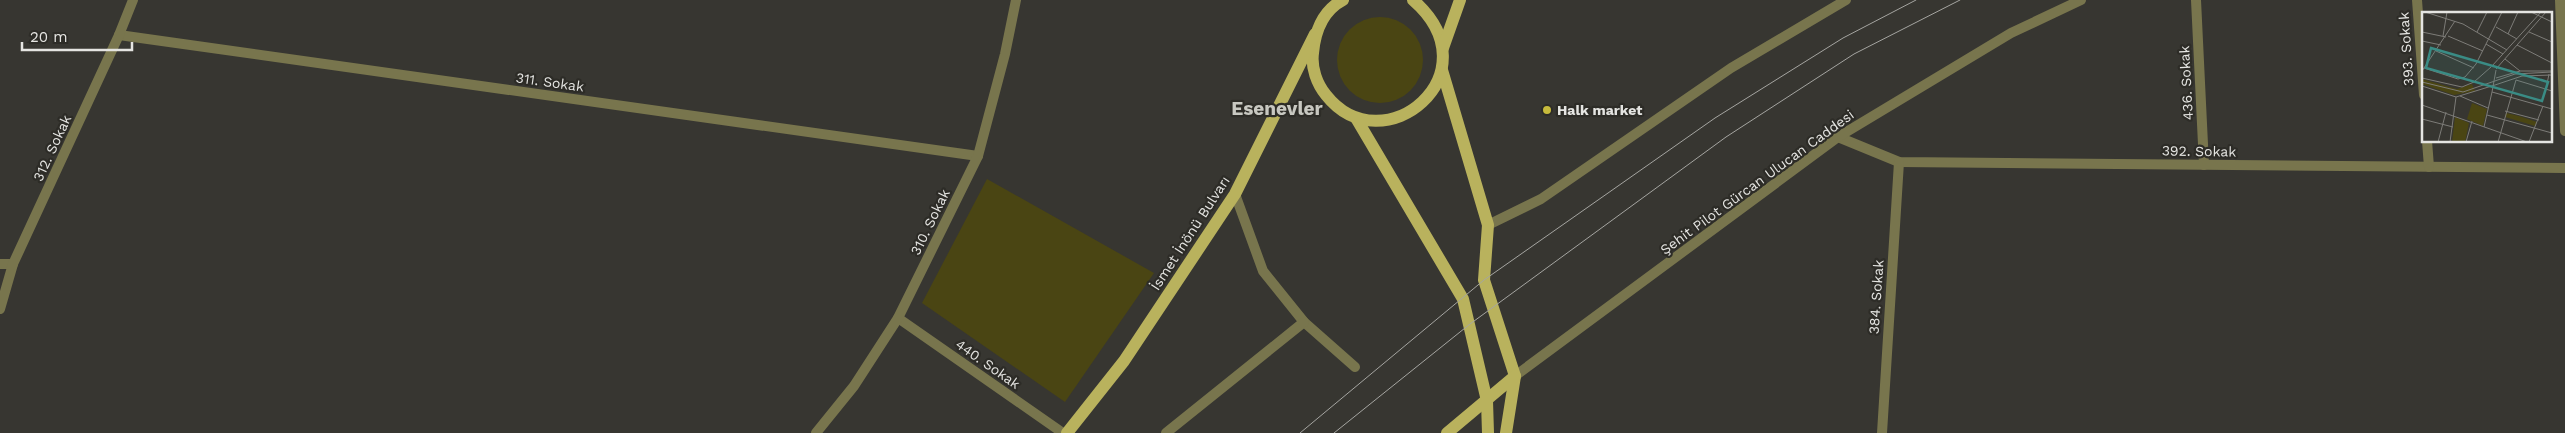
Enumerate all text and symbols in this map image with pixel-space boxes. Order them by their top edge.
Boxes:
street label: 393. Sokak [2395,11,2417,87]
inset map [2422,12,2552,142]
scale bar [22,20,132,52]
text: 20 m [30,28,68,46]
street label: 436. Sokak [2176,45,2196,121]
street label: 311. Sokak [515,69,585,95]
district label: Esenevler [1231,97,1324,120]
place label: Halk market [1557,102,1642,118]
marker: Halk market [1541,104,1553,116]
street label: Şehit Pilot Gürcan Ulucan Caddesi [1657,106,1857,258]
street label: 312. Sokak [30,112,74,184]
street label: 392. Sokak [2162,142,2236,160]
street label: İsmet İnönü Bulvarı [1147,173,1233,293]
street label: 310. Sokak [907,186,953,258]
street label: 384. Sokak [1865,259,1887,335]
street label: 440. Sokak [953,336,1023,392]

